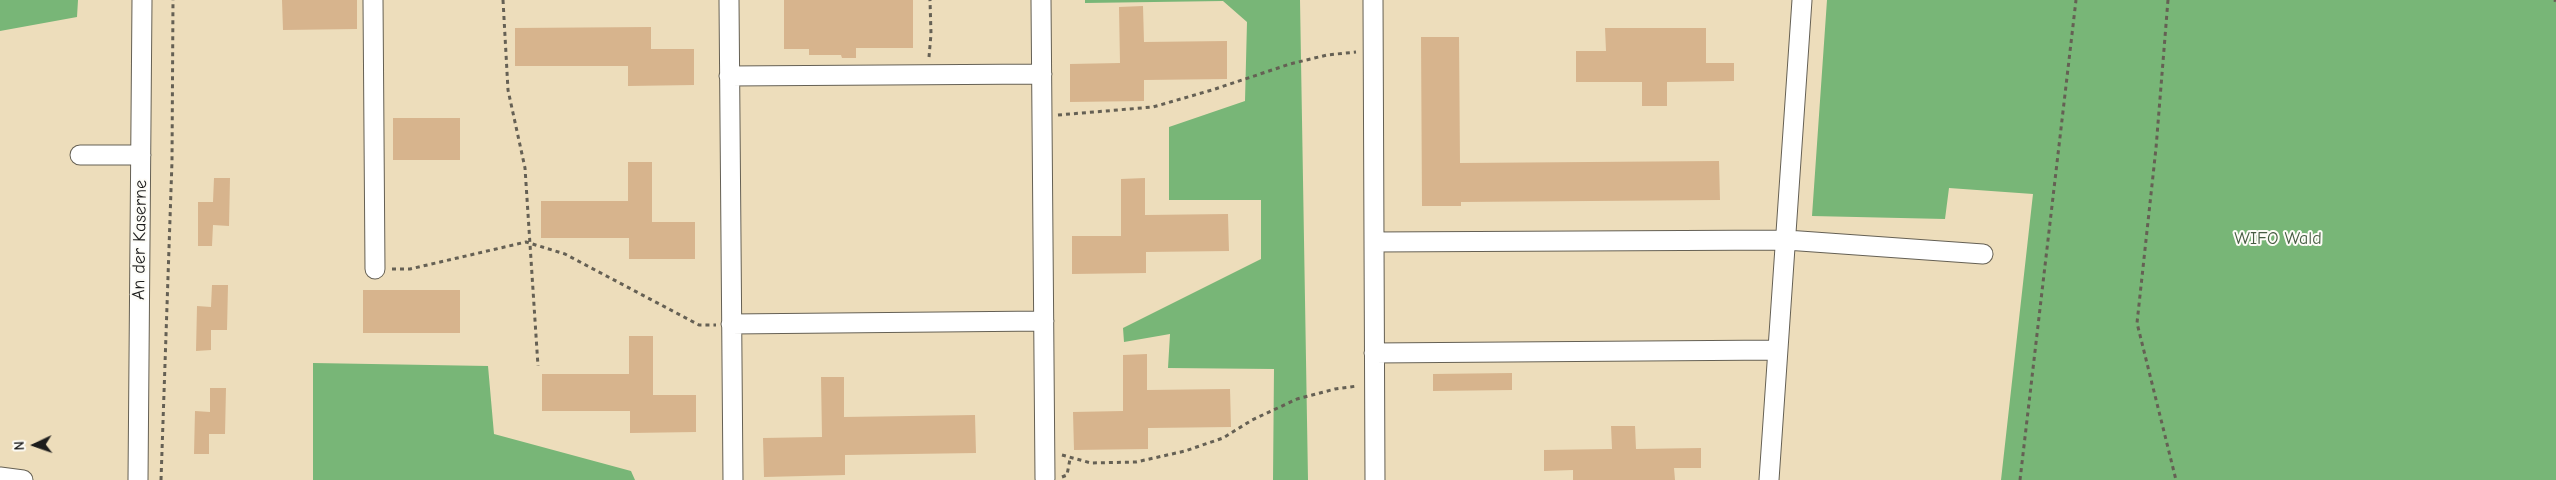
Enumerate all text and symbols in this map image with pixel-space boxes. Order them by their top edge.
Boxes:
street label: An der Kaserne [128,180,152,300]
park label: WIFO Wald [2234,228,2322,250]
north arrow [10,420,60,470]
text: N [11,441,28,451]

